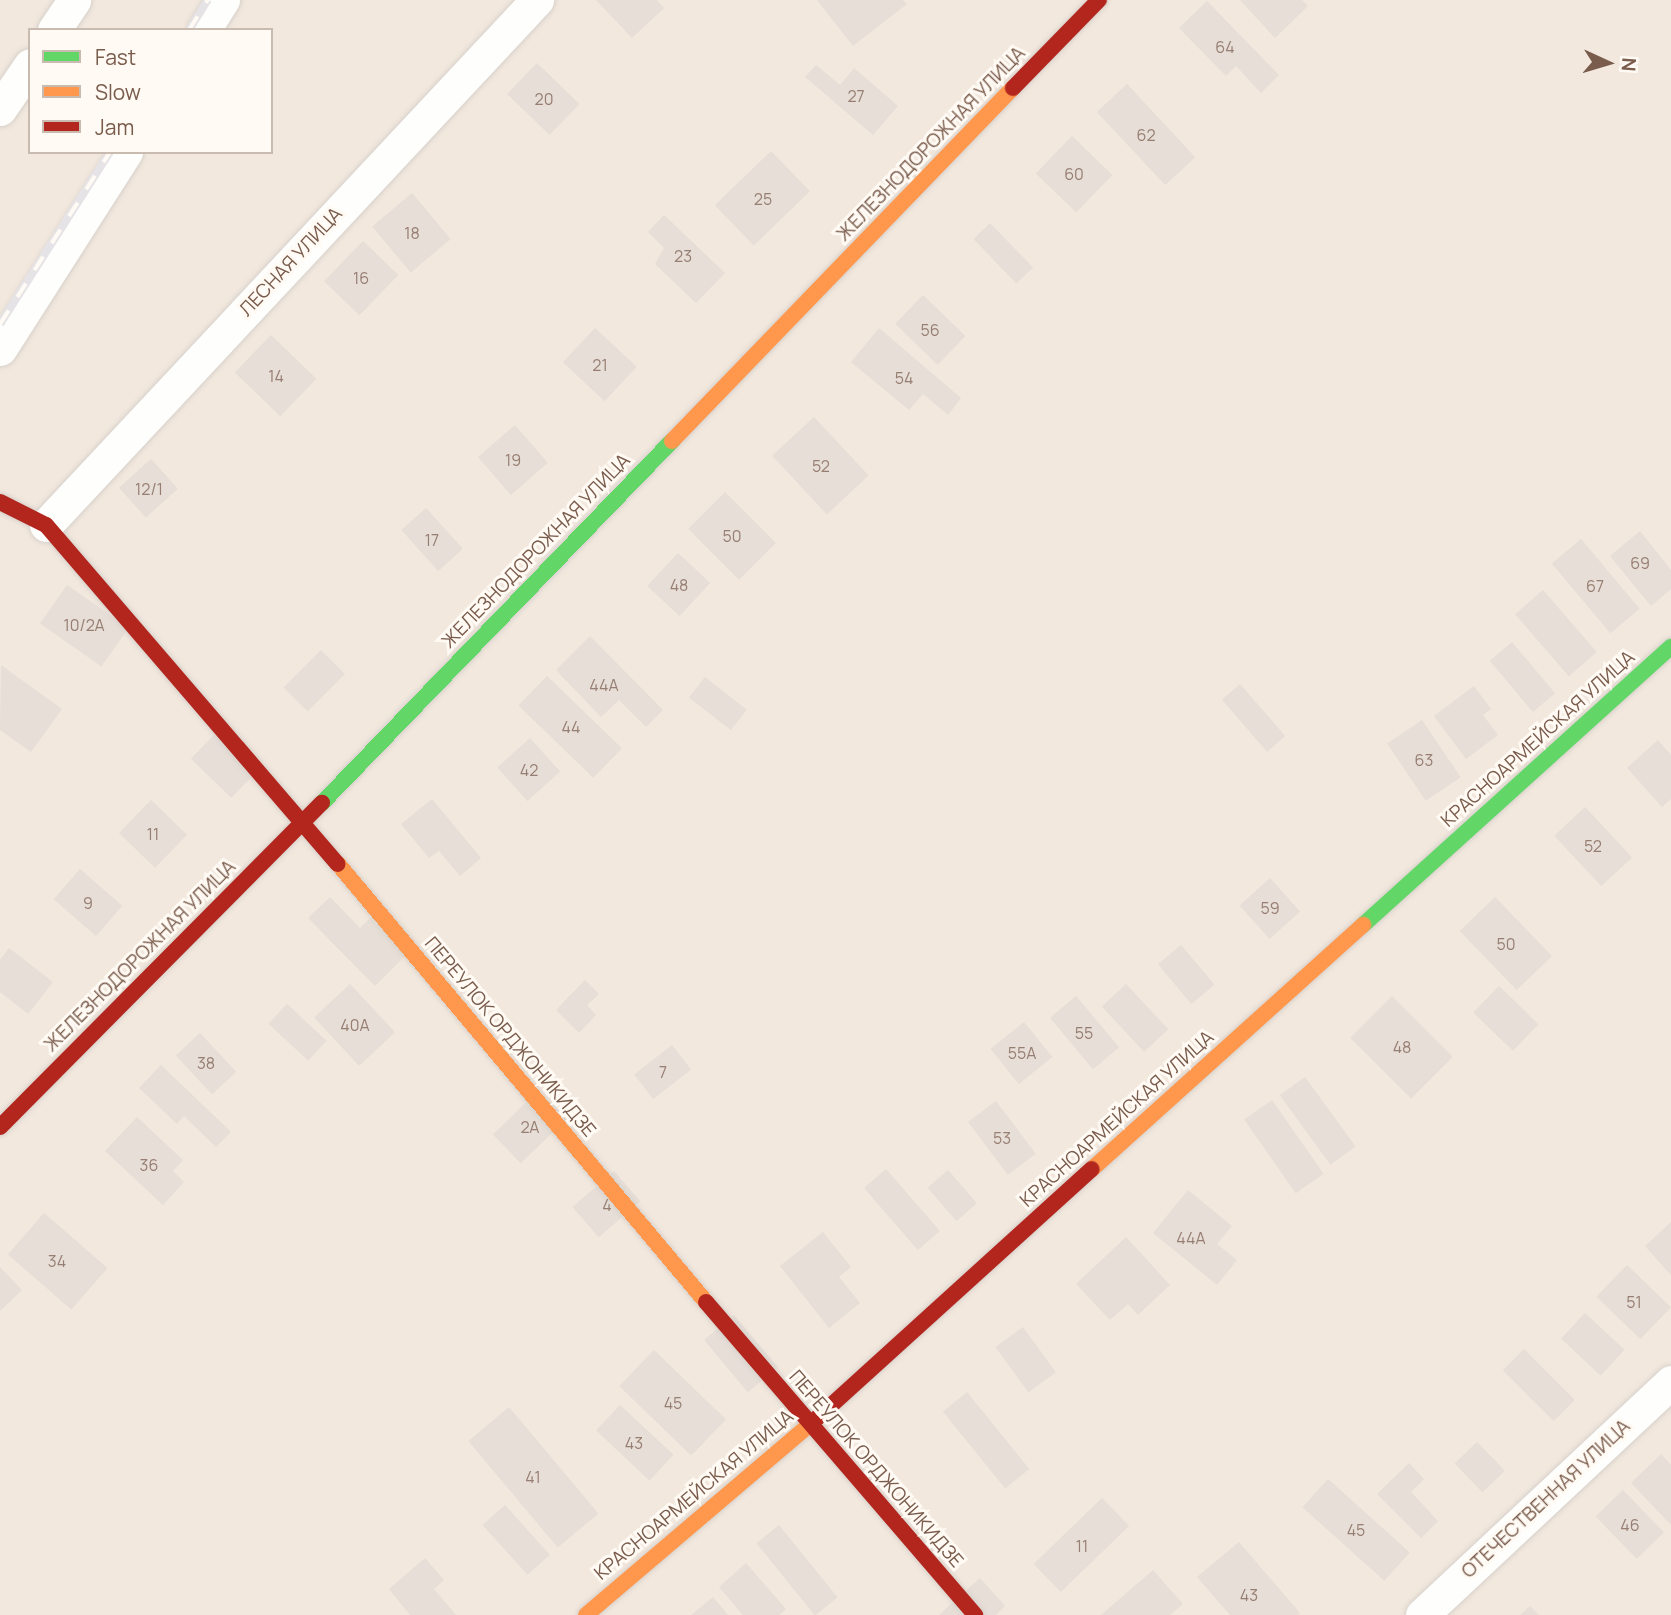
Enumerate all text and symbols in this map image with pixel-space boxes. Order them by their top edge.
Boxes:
legend [28,28,273,154]
north arrow [1573,28,1643,98]
house number: 64 [1215,37,1235,57]
street label: ЖЕЛЕЗНОДОРОЖНАЯ УЛИЦА [832,42,1030,246]
text: Fast [95,43,136,71]
text: N [1616,57,1642,72]
text: Slow [95,78,141,106]
house number: 27 [847,86,865,106]
house number: 20 [535,89,553,109]
text: Jam [95,113,134,141]
house number: 62 [1136,125,1156,145]
house number: 60 [1064,164,1084,184]
house number: 25 [754,189,772,209]
street label: ЛЕСНАЯ УЛИЦА [235,203,347,321]
house number: 18 [404,223,420,243]
house number: 23 [674,246,692,266]
house number: 16 [353,268,369,288]
house number: 56 [920,320,940,340]
house number: 21 [592,355,608,375]
house number: 14 [268,366,284,386]
house number: 54 [895,368,913,388]
street label: ЖЕЛЕЗНОДОРОЖНАЯ УЛИЦА [437,449,635,653]
house number: 19 [505,450,521,470]
house number: 52 [812,456,830,476]
house number: 12/1 [135,479,163,499]
house number: 50 [723,526,741,546]
house number: 17 [425,530,439,550]
house number: 69 [1630,553,1650,573]
house number: 48 [670,575,688,595]
house number: 67 [1586,576,1604,596]
house number: 10/2А [63,615,105,635]
street label: КРАСНОАРМЕЙСКАЯ УЛИЦА [1437,646,1639,832]
house number: 44А [589,675,619,695]
house number: 44 [561,717,581,737]
house number: 63 [1415,750,1433,770]
house number: 42 [520,760,538,780]
house number: 11 [147,824,159,844]
house number: 52 [1584,836,1602,856]
street label: ЖЕЛЕЗНОДОРОЖНАЯ УЛИЦА [40,856,240,1056]
house number: 9 [83,893,93,913]
house number: 59 [1260,898,1280,918]
street label: ПЕРЕУЛОК ОРДЖОНИКИДЗЕ [420,932,600,1142]
house number: 50 [1497,934,1515,954]
house number: 40А [340,1015,370,1035]
house number: 55 [1075,1023,1093,1043]
street label: КРАСНОАРМЕЙСКАЯ УЛИЦА [1016,1026,1218,1212]
house number: 48 [1393,1037,1411,1057]
house number: 55А [1008,1043,1036,1063]
house number: 38 [197,1053,215,1073]
house number: 7 [659,1062,667,1082]
house number: 2А [521,1117,539,1137]
house number: 53 [993,1128,1011,1148]
house number: 36 [140,1155,158,1175]
house number: 4 [602,1195,612,1215]
house number: 44А [1176,1228,1206,1248]
house number: 34 [48,1251,66,1271]
house number: 51 [1626,1292,1642,1312]
street label: ПЕРЕУЛОК ОРДЖОНИКИДЗЕ [784,1366,968,1572]
house number: 45 [664,1393,682,1413]
street label: КРАСНОАРМЕЙСКАЯ УЛИЦА [590,1405,798,1585]
street label: ОТЕЧЕСТВЕННАЯ УЛИЦА [1457,1415,1635,1583]
house number: 43 [625,1433,643,1453]
house number: 41 [525,1467,541,1487]
house number: 46 [1620,1515,1640,1535]
house number: 45 [1347,1520,1365,1540]
house number: 11 [1076,1536,1088,1556]
house number: 43 [1240,1585,1258,1605]

